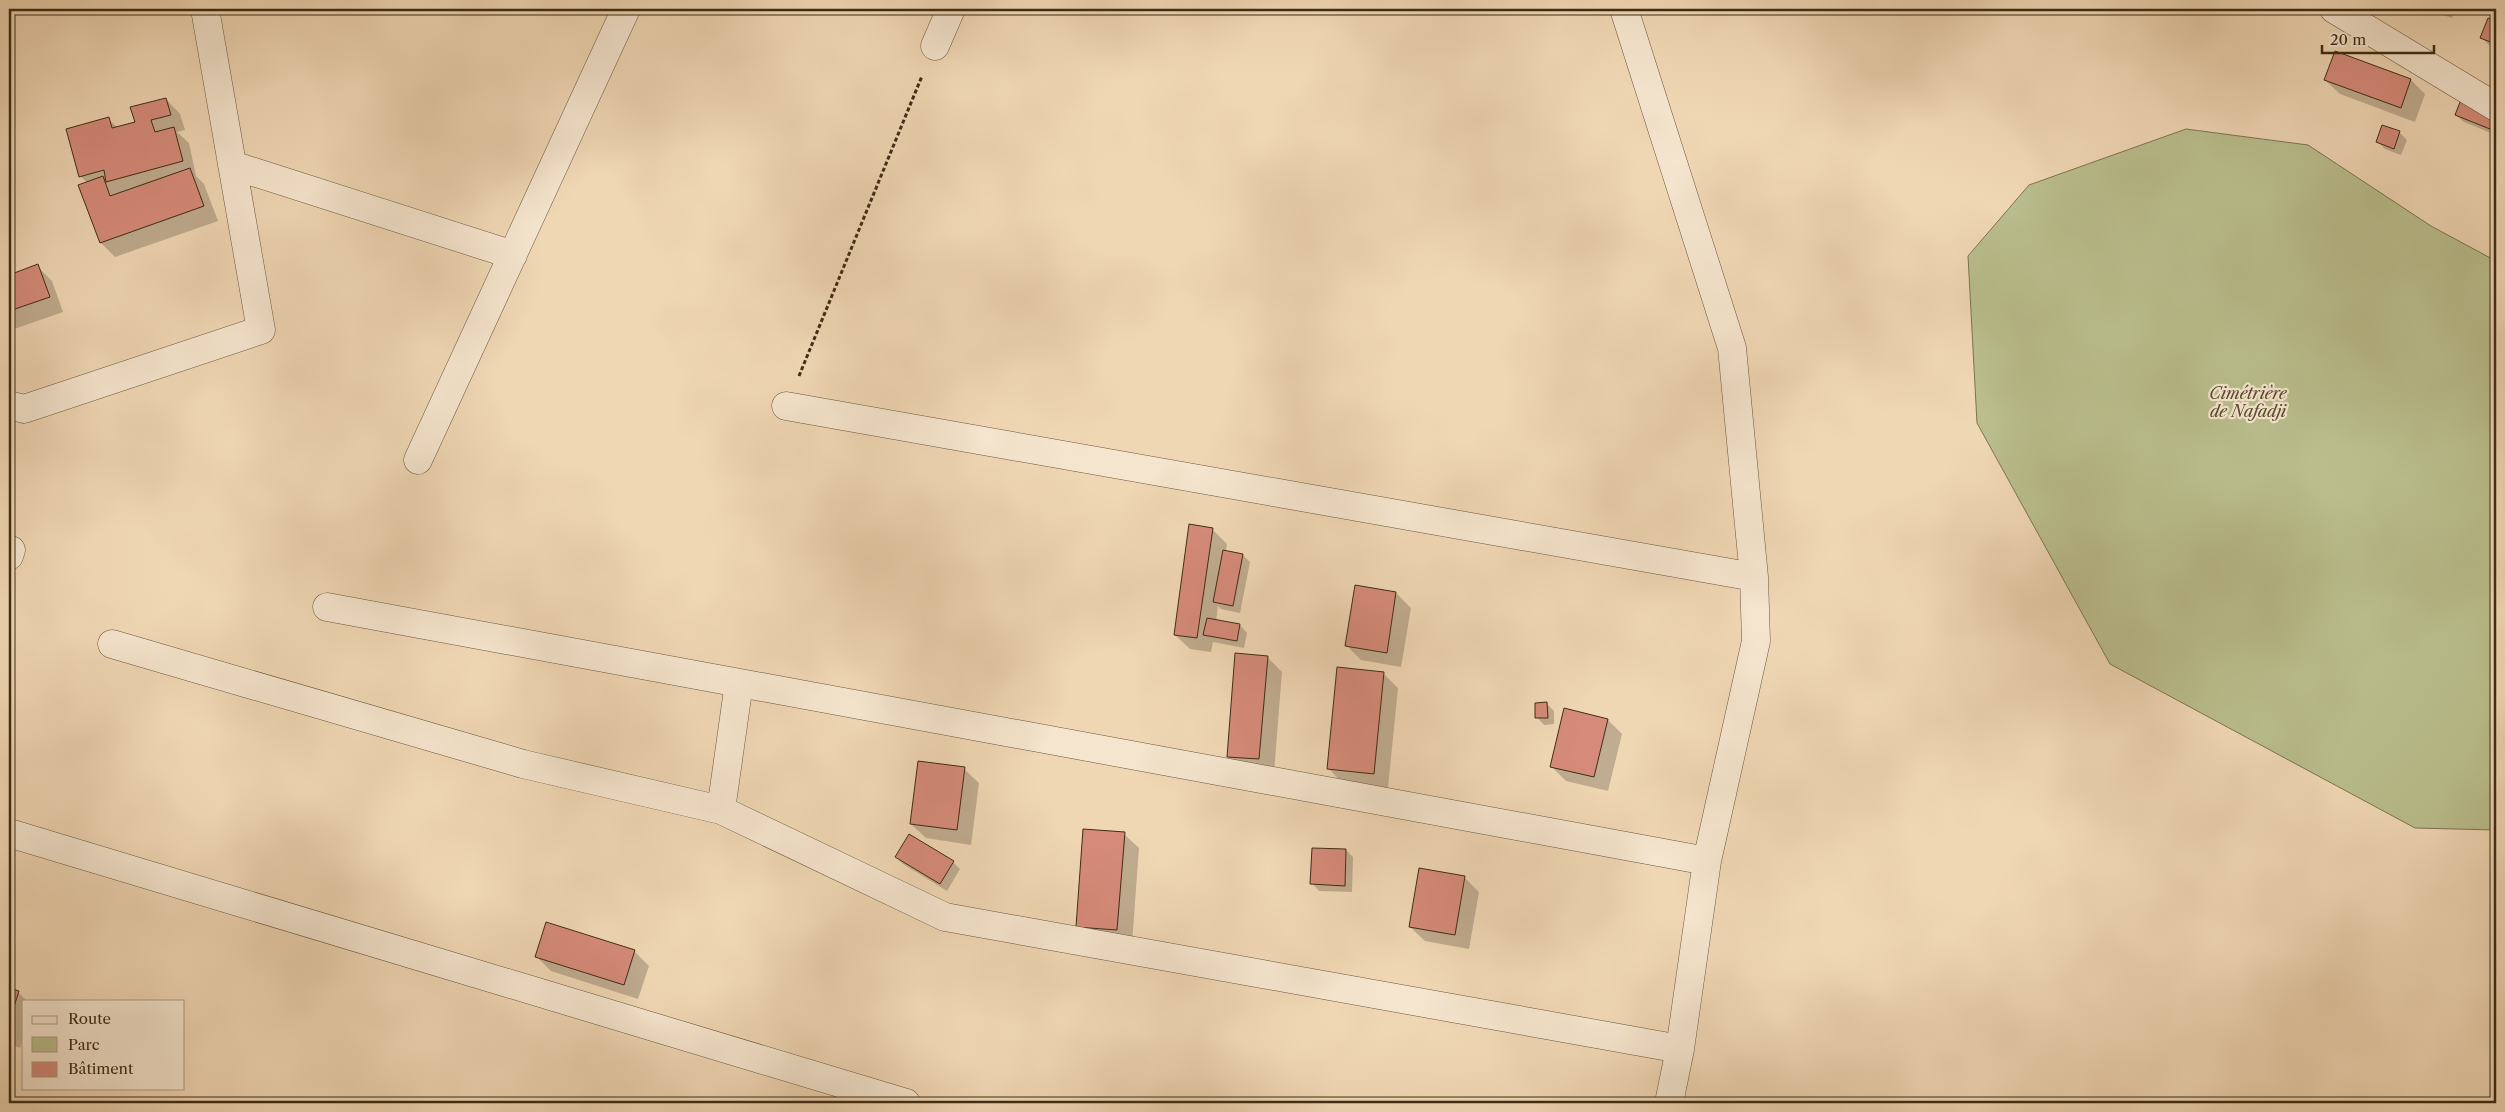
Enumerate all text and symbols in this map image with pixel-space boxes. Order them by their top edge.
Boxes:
scale bar [2322,22,2435,54]
text: 20 m [2330,30,2366,49]
park label: Cimétrière de Nafadji [2209,383,2288,421]
legend [22,1000,185,1090]
text: Route [68,1009,111,1028]
text: Parc [68,1035,100,1054]
text: Bâtiment [68,1059,134,1078]

